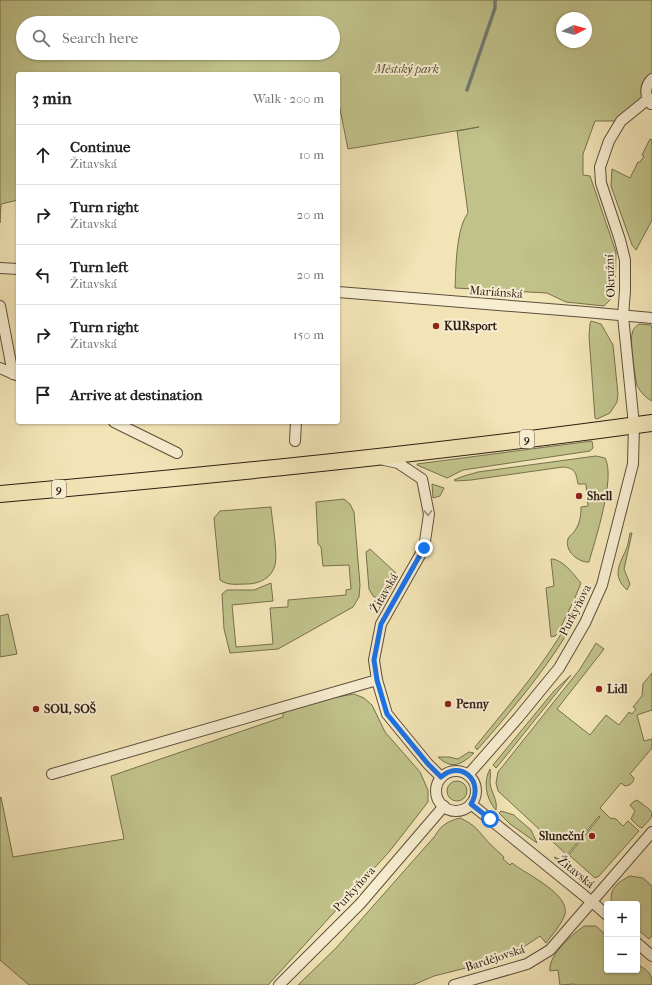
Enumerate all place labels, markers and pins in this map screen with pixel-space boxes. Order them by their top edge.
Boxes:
place label: KURsport [444,319,498,334]
marker: KURsport [431,321,441,331]
place label: Shell [587,489,613,503]
marker: Shell [574,491,584,501]
place label: Lidl [607,682,628,696]
marker: Lidl [594,684,604,694]
place label: Penny [456,697,489,712]
marker: Penny [443,699,453,709]
place label: SOU, SOŠ [44,701,96,716]
marker: SOU, SOŠ [31,704,41,714]
place label: Sluneční [539,829,584,843]
marker: Sluneční [587,831,597,841]

